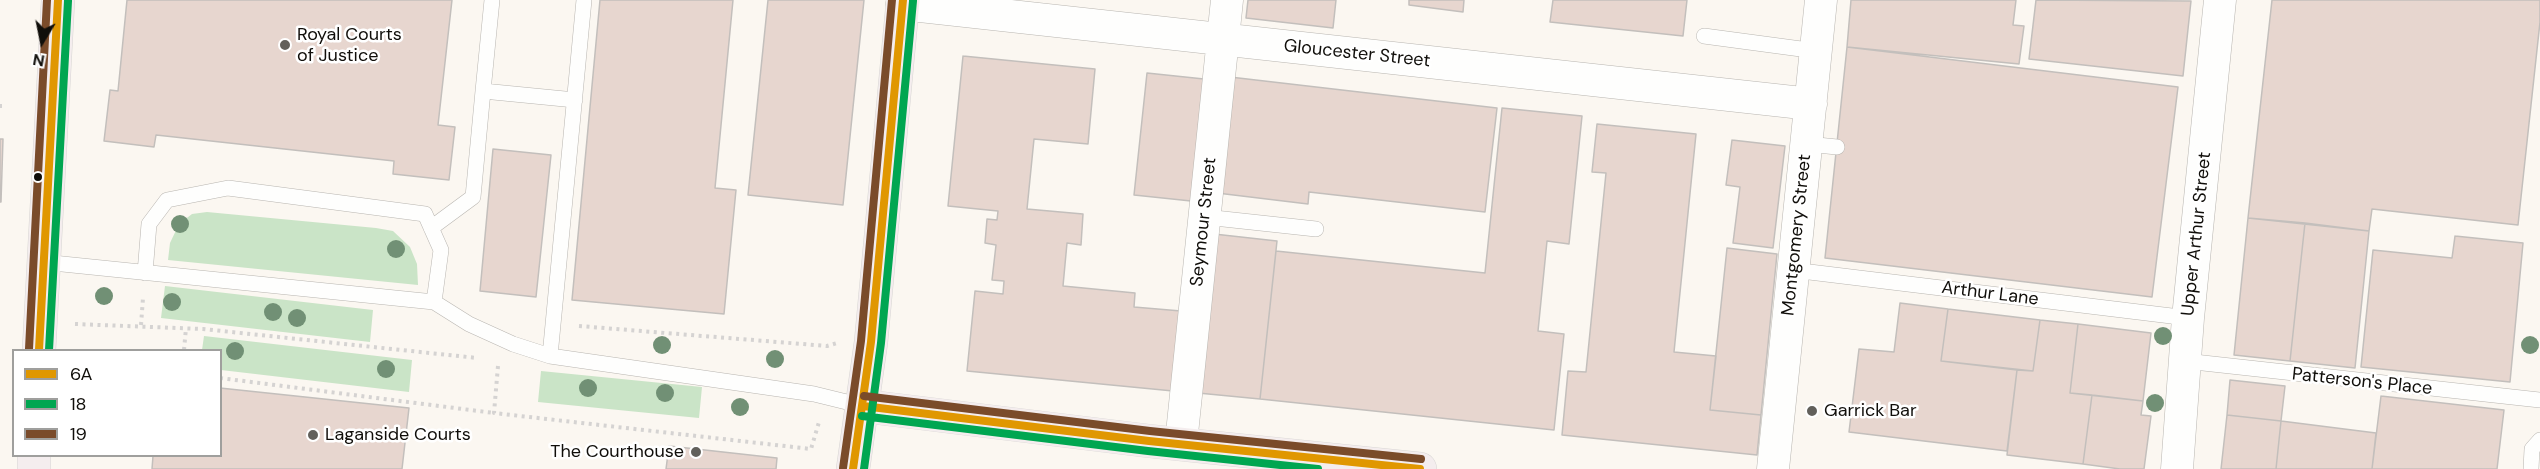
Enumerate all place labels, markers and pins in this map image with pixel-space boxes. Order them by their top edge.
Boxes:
place label: Royal Courts of Justice [297,24,402,66]
marker: Royal Courts of Justice [278,38,292,52]
unlabelled marker [32,171,44,183]
place label: Garrick Bar [1824,400,1917,422]
marker: Garrick Bar [1805,404,1819,418]
place label: Laganside Courts [325,424,471,446]
marker: Laganside Courts [306,428,320,442]
place label: The Courthouse [550,441,684,463]
marker: The Courthouse [689,445,703,459]

